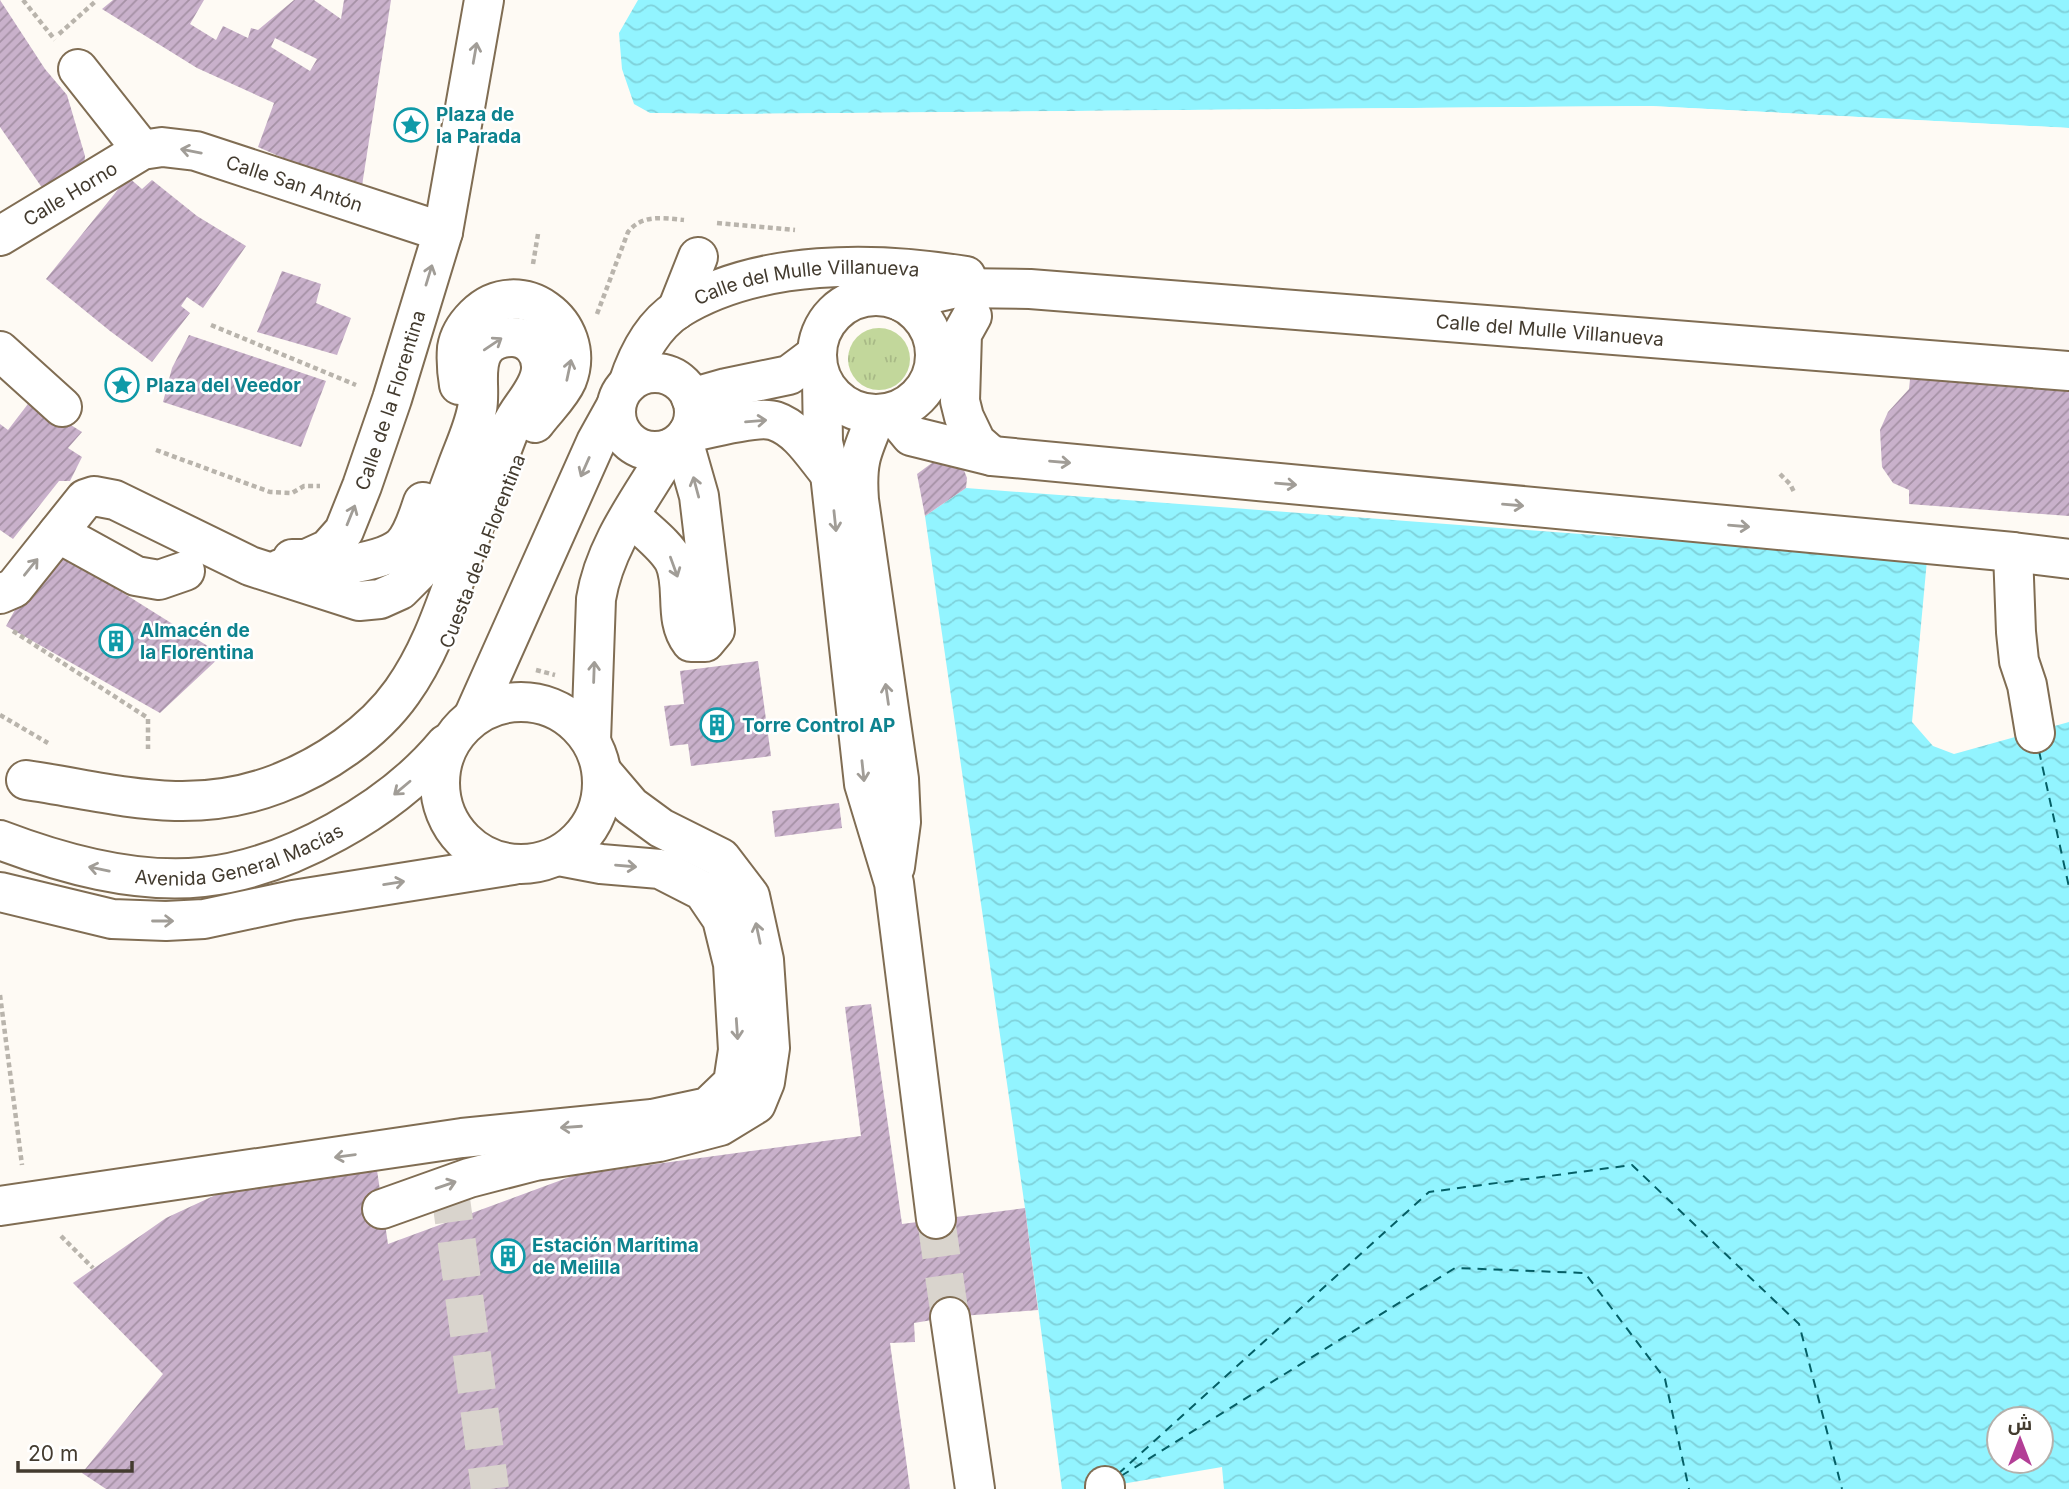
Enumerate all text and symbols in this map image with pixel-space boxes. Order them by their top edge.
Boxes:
one-way arrow [469,42,482,65]
place label: Plaza de la Parada [436,103,521,148]
place icon: Plaza de la Parada [392,106,430,144]
one-way arrow [180,144,203,157]
street label: Calle San Antón [223,151,366,217]
street label: Calle Horno [19,157,122,231]
street label: Calle del Mulle Villanueva [690,256,920,310]
one-way arrow [424,265,437,287]
street label: Calle de la Florentina [350,308,430,493]
street label: Calle del Mulle Villanueva [1435,310,1665,351]
one-way arrow [484,337,503,352]
one-way arrow [562,359,576,382]
place icon: Plaza del Veedor [103,366,141,404]
place label: Plaza del Veedor [146,374,301,397]
one-way arrow [744,414,766,427]
street label: Cuesta de la Florentina [435,451,530,652]
one-way arrow [578,455,591,477]
one-way arrow [1048,456,1071,469]
one-way arrow [689,476,702,499]
one-way arrow [1274,477,1297,490]
one-way arrow [1501,499,1524,512]
one-way arrow [345,504,358,526]
one-way arrow [829,509,842,532]
one-way arrow [1727,520,1750,533]
one-way arrow [669,556,681,577]
one-way arrow [23,558,39,576]
place label: Almacén de la Florentina [140,619,254,664]
building icon: Almacén de la Florentina [97,622,135,660]
one-way arrow [587,661,600,684]
one-way arrow [880,683,893,706]
building icon: Torre Control AP [698,706,736,744]
place label: Torre Control AP [742,714,895,737]
one-way arrow [856,759,869,782]
one-way arrow [394,780,412,795]
street label: Avenida General Macías [134,819,348,890]
one-way arrow [615,860,637,873]
one-way arrow [88,862,111,876]
one-way arrow [382,876,405,889]
one-way arrow [151,914,174,928]
one-way arrow [750,922,764,945]
one-way arrow [731,1018,744,1040]
one-way arrow [559,1121,582,1134]
one-way arrow [334,1149,357,1162]
one-way arrow [435,1178,457,1190]
place label: Estación Marítima de Melilla [532,1234,699,1279]
building icon: Estación Marítima de Melilla [489,1237,527,1275]
north arrow [1985,1405,2055,1475]
text: ش [2008,1412,2032,1435]
scale bar [18,1430,131,1474]
text: 20 m [28,1441,78,1466]

